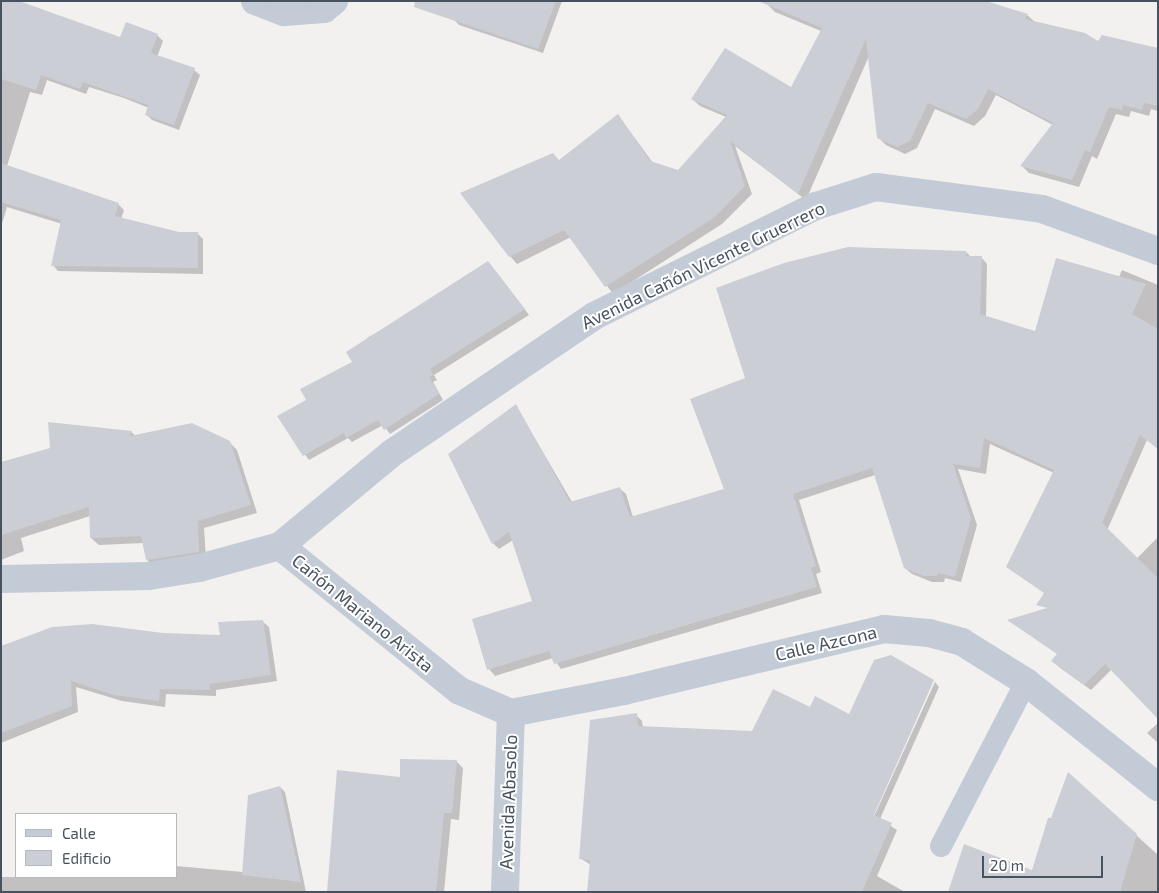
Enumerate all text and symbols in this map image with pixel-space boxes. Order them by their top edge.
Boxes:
street label: Avenida Cañón Vicente Gruerrero [578,196,828,334]
street label: Cañón Mariano Arista [288,549,438,677]
street label: Calle Azcona [773,621,879,665]
street label: Avenida Abasolo [495,734,521,870]
legend [15,813,178,878]
text: Calle [62,824,96,842]
scale bar [984,846,1105,878]
text: Edificio [62,849,111,867]
text: 20 m [990,856,1024,874]

